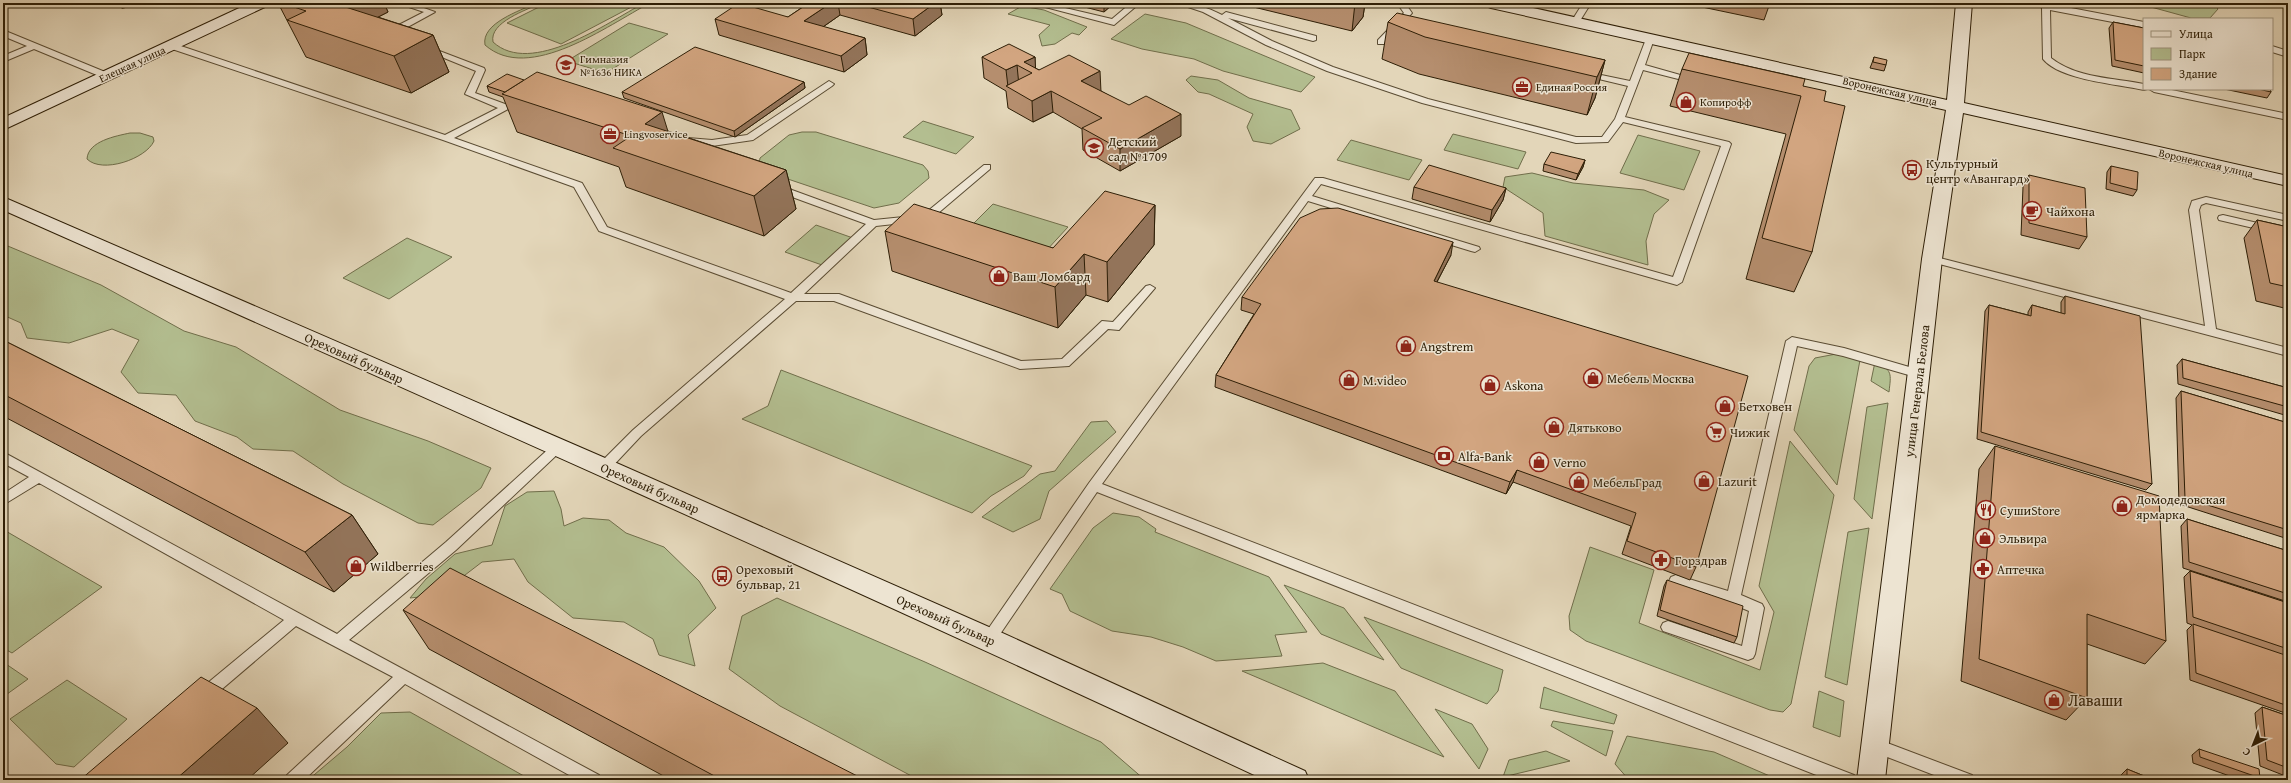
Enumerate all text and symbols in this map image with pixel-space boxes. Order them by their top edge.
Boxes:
legend [2143,18,2273,90]
text: Улица [2179,25,2213,42]
street label: Елецкая улица [96,41,169,86]
text: Парк [2179,45,2206,62]
place label: Гимназия №1636 НИКА [580,51,642,80]
school or university icon: Гимназия №1636 НИКА [555,54,577,76]
text: Здание [2179,65,2218,82]
street label: Воронежская улица [1841,72,1940,110]
office icon: Единая Россия [1511,76,1533,98]
place label: Единая Россия [1536,79,1608,95]
shop icon: Копирофф [1675,91,1697,113]
place label: Копирофф [1700,94,1751,110]
office icon: Lingvoservice [599,123,621,145]
place label: Lingvoservice [624,126,688,142]
place label: Детский сад №1709 [1107,132,1167,166]
school or university icon: Детский сад №1709 [1083,137,1105,159]
street label: Воронежская улица [2157,144,2256,182]
place label: Культурный центр «Авангард» [1926,154,2030,188]
bus stop icon: Культурный центр «Авангард» [1901,159,1923,181]
cafe icon: Чайхона [2021,200,2043,222]
place label: Чайхона [2046,202,2096,221]
shop icon: Ваш Ломбард [988,265,1010,287]
place label: Ваш Ломбард [1013,267,1090,286]
street label: улица Генерала Белова [1899,323,1935,459]
street label: Ореховый бульвар [302,328,406,388]
shop icon: Angstrem [1395,335,1417,357]
place label: Angstrem [1420,337,1474,356]
shop icon: Мебель Москва [1582,367,1604,389]
shop icon: M.video [1338,369,1360,391]
place label: Мебель Москва [1607,369,1695,388]
place label: M.video [1363,371,1407,390]
shop icon: Askona [1479,374,1501,396]
place label: Askona [1504,376,1544,395]
shop icon: Бетховен [1714,395,1736,417]
place label: Бетховен [1739,397,1792,416]
shop icon: Дятьково [1543,416,1565,438]
place label: Дятьково [1567,418,1622,437]
supermarket icon: Чижик [1705,421,1727,443]
place label: Чижик [1730,423,1770,442]
bank icon: Alfa-Bank [1433,445,1455,467]
place label: Alfa-Bank [1458,447,1512,466]
shop icon: Verno [1528,451,1550,473]
place label: Verno [1553,453,1587,472]
street label: Ореховый бульвар [598,458,702,518]
shop icon: Lazurit [1693,470,1715,492]
shop icon: МебельГрад [1568,471,1590,493]
place label: Lazurit [1718,472,1757,491]
place label: МебельГрад [1593,473,1662,492]
place label: Домодедовская ярмарка [2135,490,2226,524]
shop icon: Домодедовская ярмарка [2111,495,2133,517]
restaurant icon: СушиStore [1975,499,1997,521]
place label: СушиStore [2000,501,2060,520]
shop icon: Эльвира [1974,527,1996,549]
place label: Эльвира [1999,529,2048,548]
pharmacy icon: Горздрав [1650,549,1672,571]
place label: Горздрав [1675,551,1727,570]
shop icon: Wildberries [345,555,367,577]
place label: Wildberries [370,557,434,576]
pharmacy icon: Аптечка [1972,558,1994,580]
place label: Ореховый бульвар, 21 [736,560,801,594]
place label: Аптечка [1997,560,2045,579]
bus stop icon: Ореховый бульвар, 21 [711,565,733,587]
street label: Ореховый бульвар [894,590,998,650]
place label: Лаваши [2068,688,2123,712]
shop icon: Лаваши [2043,689,2065,711]
north arrow [2233,725,2273,765]
text: С [2238,744,2254,760]

